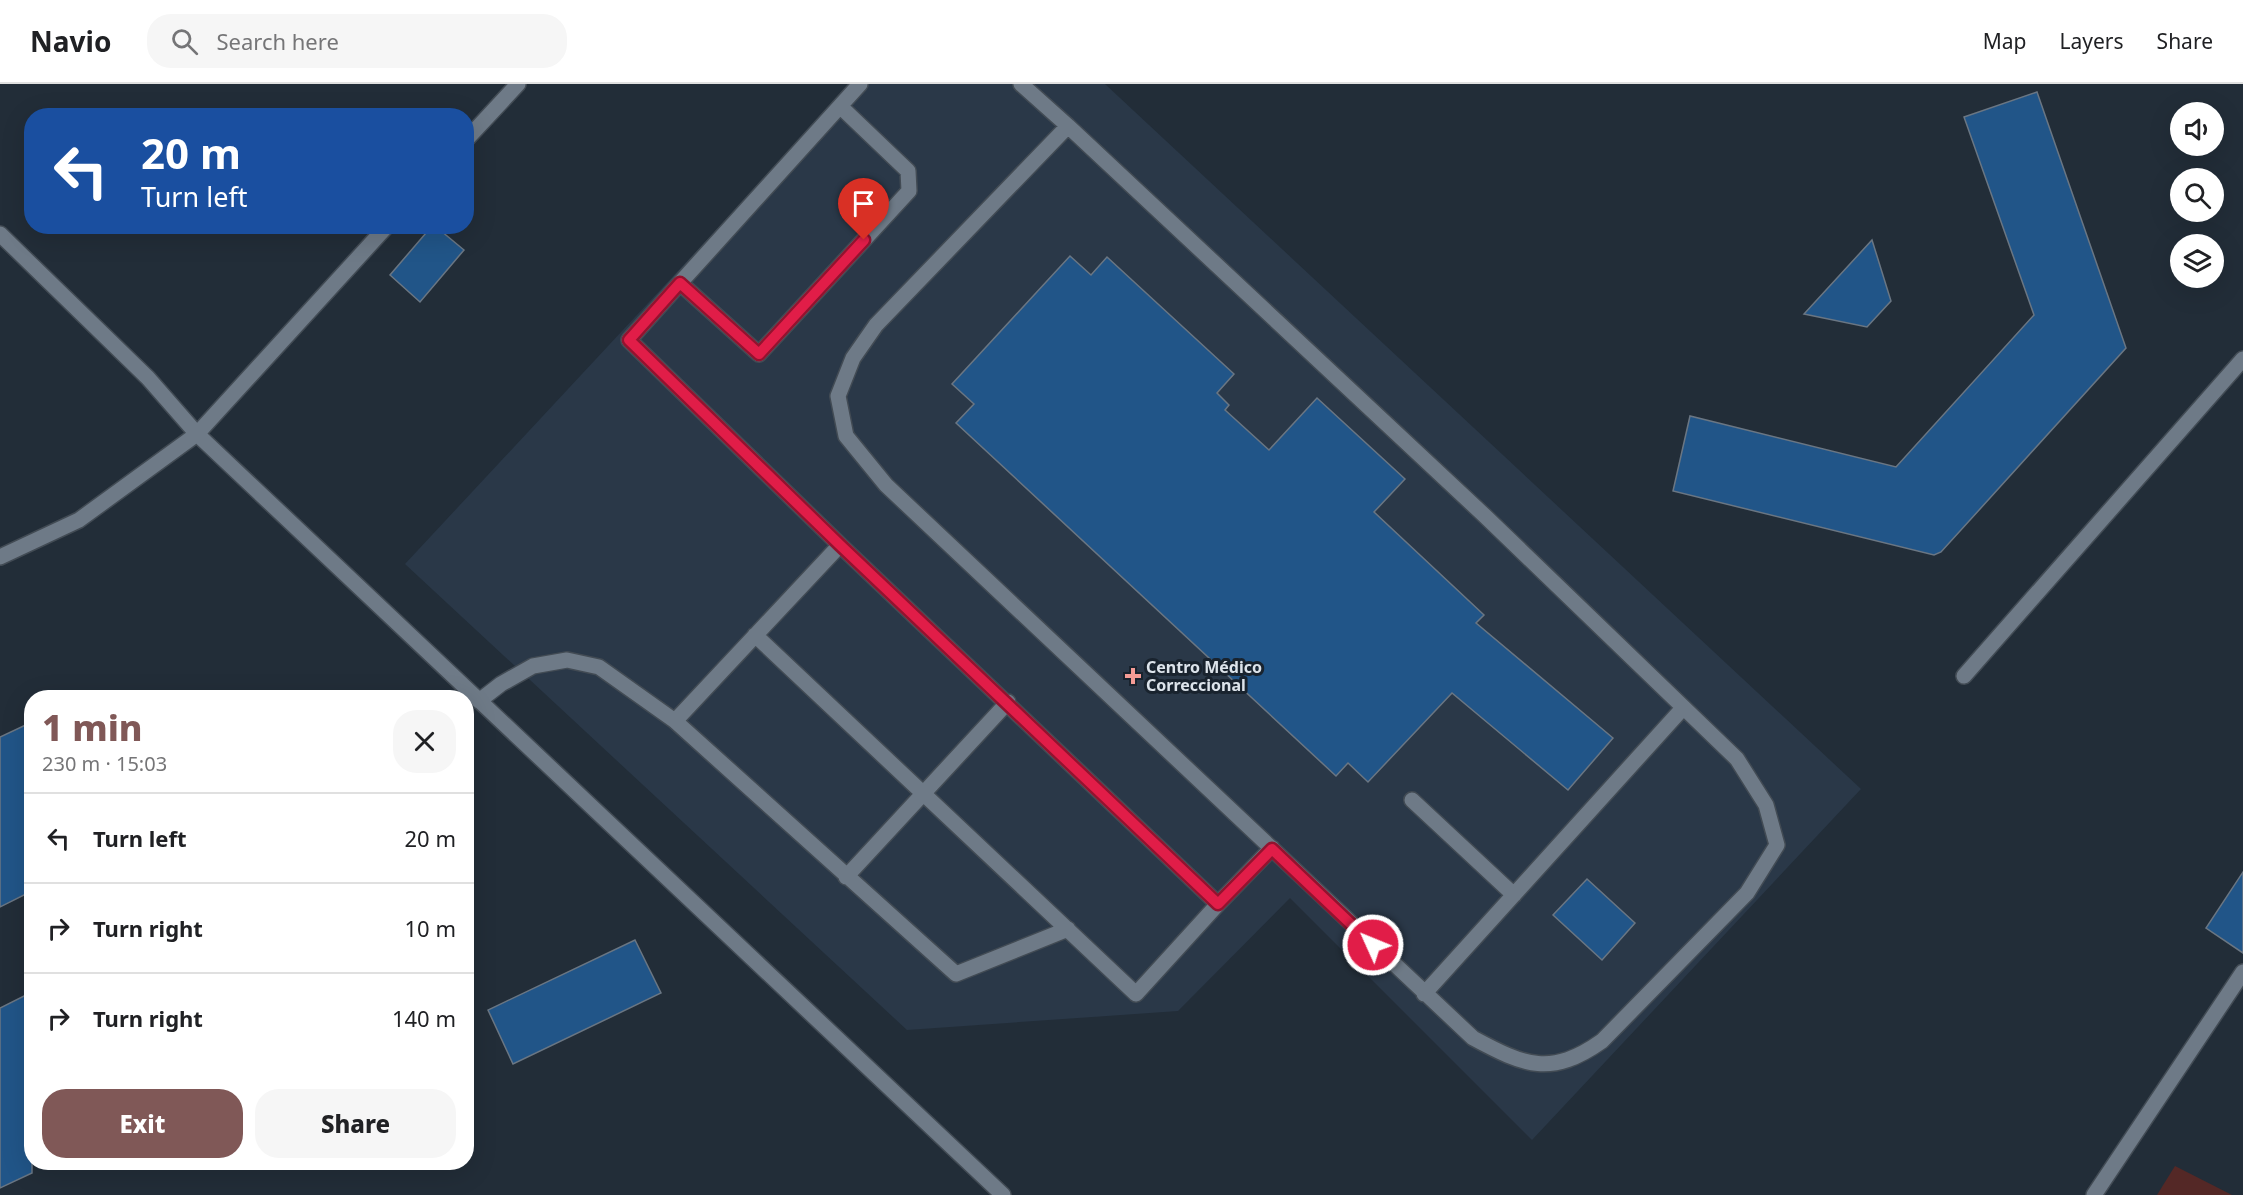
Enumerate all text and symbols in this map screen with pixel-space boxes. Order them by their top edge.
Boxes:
search box [147,14,567,68]
text: Navio [30,22,111,60]
icon: search [168,25,201,58]
text: Search here [216,26,339,56]
text: Map [1983,27,2027,55]
text: Layers [2060,27,2124,55]
text: Share [2157,27,2213,55]
map controls [2170,102,2224,288]
button: sound [2170,102,2224,156]
text: 20 m [141,124,241,181]
icon: left [42,132,120,210]
button: search [2170,168,2224,222]
text: Turn left [141,178,247,215]
pin [838,178,889,240]
icon: arrive [847,187,880,220]
button: layers [2170,234,2224,288]
place label: Centro Médico Correccional [1146,656,1262,696]
marker: Centro Médico Correccional [1124,667,1142,685]
text: 1 min [42,703,143,752]
button: close [393,710,456,773]
text: 230 m · 15:03 [42,750,167,777]
icon: left [42,822,75,855]
text: Turn left [93,823,187,853]
text: 20 m [405,823,456,853]
icon: right [42,912,75,945]
text: Turn right [93,913,203,943]
text: 10 m [405,913,456,943]
position arrow [1341,913,1405,977]
icon: right [42,1002,75,1035]
text: Turn right [93,1003,203,1033]
text: 140 m [392,1003,456,1033]
button: Exit [42,1089,243,1158]
button: Share [255,1089,456,1158]

